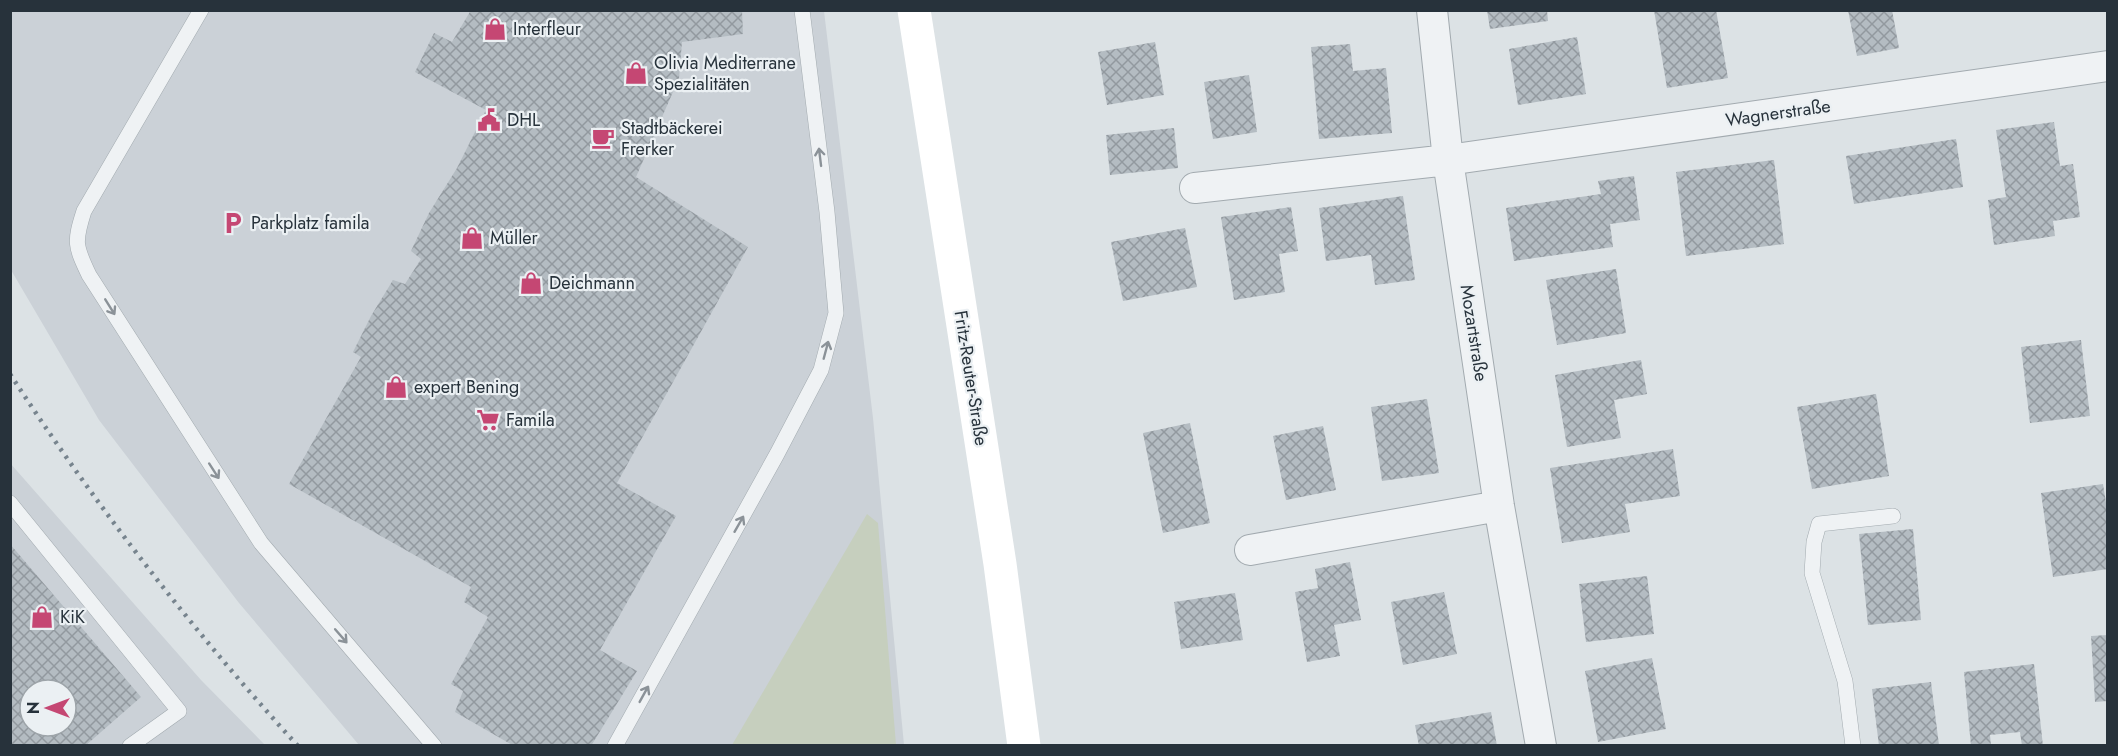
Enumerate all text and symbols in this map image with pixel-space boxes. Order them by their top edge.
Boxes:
shop icon: Interfleur [482,16,508,42]
place label: Interfleur [513,16,582,42]
place label: Olivia Mediterrane Spezialitäten [654,50,796,97]
shop icon: Olivia Mediterrane Spezialitäten [623,60,649,86]
street label: Wagnerstraße [1724,93,1832,133]
public building icon: DHL [476,107,502,133]
place label: DHL [507,107,540,133]
place label: Stadtbäckerei Frerker [621,115,723,162]
cafe icon: Stadtbäckerei Frerker [590,125,616,151]
one-way arrow [814,148,825,168]
parking icon: Parkplatz famila [220,210,246,236]
place label: Parkplatz famila [251,210,369,236]
shop icon: Müller [459,225,485,251]
place label: Müller [490,225,539,251]
shop icon: Deichmann [518,270,544,296]
place label: Deichmann [549,270,635,296]
street label: Mozartstraße [1454,283,1494,383]
one-way arrow [103,298,116,315]
street label: Fritz-Reuter-Straße [947,308,995,448]
one-way arrow [821,341,832,360]
shop icon: expert Bening [383,374,409,400]
place label: expert Bening [414,374,519,400]
supermarket icon: Famila [475,407,501,433]
place label: Famila [506,407,555,433]
one-way arrow [209,462,221,479]
one-way arrow [733,516,745,533]
shop icon: KiK [29,604,55,630]
place label: KiK [60,604,86,630]
one-way arrow [334,628,348,643]
north arrow [18,678,78,738]
one-way arrow [639,686,650,704]
text: N [22,702,45,714]

